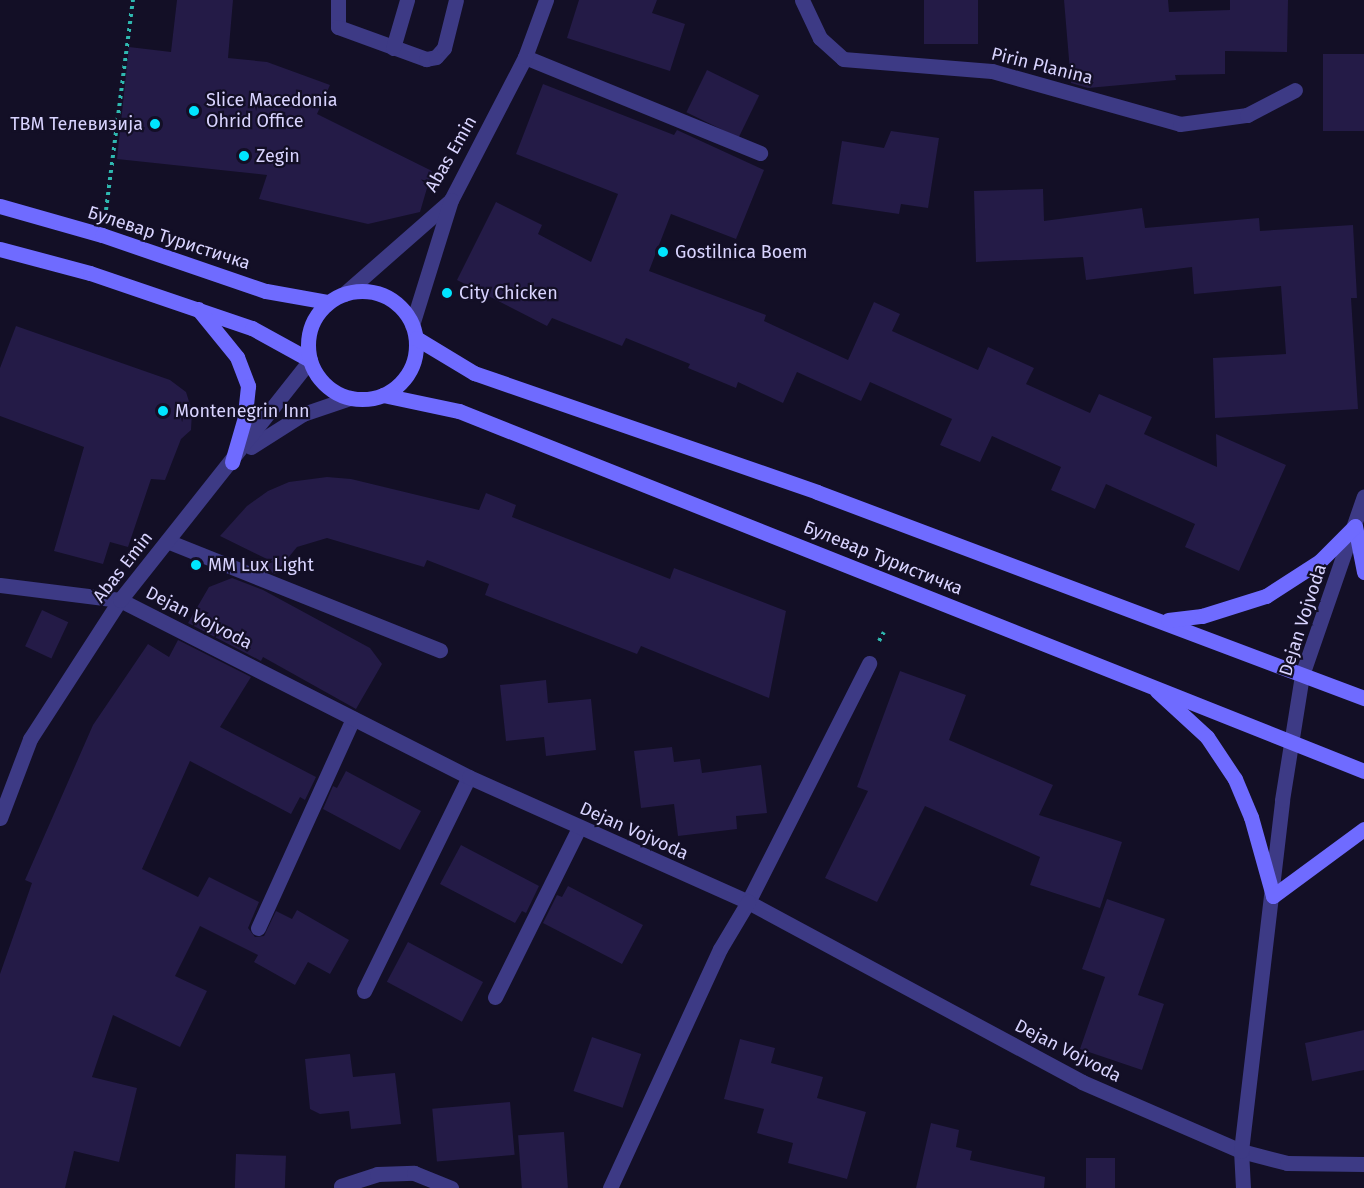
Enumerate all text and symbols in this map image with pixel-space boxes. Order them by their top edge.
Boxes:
street label: Pirin Planina [989,43,1095,89]
place label: Slice Macedonia Ohrid Office [206,90,338,132]
marker: Slice Macedonia Ohrid Office [187,104,201,118]
street label: Abas Emin [421,112,481,196]
place label: ТВМ Телевизија [10,113,143,135]
marker: ТВМ Телевизија [148,117,162,131]
place label: Zegin [256,145,300,167]
marker: Zegin [237,149,251,163]
street label: Булевар Туристичка [85,202,253,274]
place label: Gostilnica Boem [675,241,807,263]
marker: Gostilnica Boem [656,245,670,259]
place label: City Chicken [459,282,558,304]
marker: City Chicken [440,286,454,300]
place label: Montenegrin Inn [175,400,310,422]
marker: Montenegrin Inn [156,404,170,418]
street label: Булевар Туристичка [800,516,966,600]
street label: Abas Emin [89,527,157,607]
place label: MM Lux Light [208,554,314,576]
marker: MM Lux Light [189,558,203,572]
street label: Dejan Vojvoda [1275,561,1331,679]
street label: Dejan Vojvoda [142,582,256,654]
street label: Dejan Vojvoda [576,797,692,865]
street label: Dejan Vojvoda [1011,1015,1125,1087]

